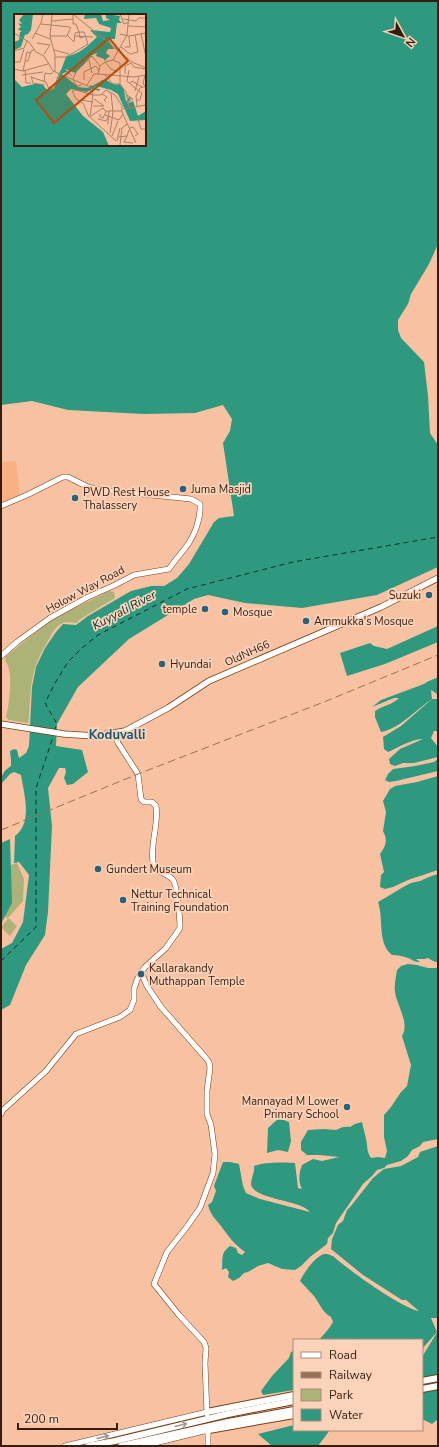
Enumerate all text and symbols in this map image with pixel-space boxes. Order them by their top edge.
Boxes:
inset map [14,14,146,146]
north arrow [383,16,423,56]
text: N [402,34,419,50]
place label: Juma Masjid [190,482,251,497]
marker: Juma Masjid [178,484,188,494]
place label: PWD Rest House Thalassery [83,485,170,513]
marker: PWD Rest House Thalassery [70,493,80,503]
street label: Holow Way Road [43,562,127,617]
water label: Kuyyali River [89,586,159,633]
place label: Suzuki [389,588,421,603]
marker: Suzuki [424,590,434,600]
place label: temple [162,602,197,617]
marker: temple [200,604,210,614]
place label: Mosque [233,605,272,620]
marker: Mosque [220,607,230,617]
place label: Ammukka's Mosque [314,614,414,629]
marker: Ammukka's Mosque [301,616,311,626]
street label: OldNH66 [222,637,272,670]
place label: Hyundai [170,657,211,672]
marker: Hyundai [157,659,167,669]
district label: Koduvalli [89,726,145,744]
place label: Gundert Museum [106,862,192,877]
marker: Gundert Museum [93,864,103,874]
place label: Nettur Technical Training Foundation [131,887,229,915]
marker: Nettur Technical Training Foundation [118,895,128,905]
place label: Kallarakandy Muthappan Temple [149,961,245,989]
marker: Kallarakandy Muthappan Temple [136,969,146,979]
place label: Mannayad M Lower Primary School [242,1094,340,1122]
marker: Mannayad M Lower Primary School [342,1102,352,1112]
legend [293,1339,423,1431]
text: Road [329,1347,357,1363]
text: Railway [329,1367,373,1383]
text: Park [329,1387,354,1403]
scale bar [18,1405,117,1431]
text: Water [329,1407,363,1423]
text: 200 m [24,1411,59,1427]
one-way arrow [174,1421,187,1428]
one-way arrow [96,1433,109,1440]

